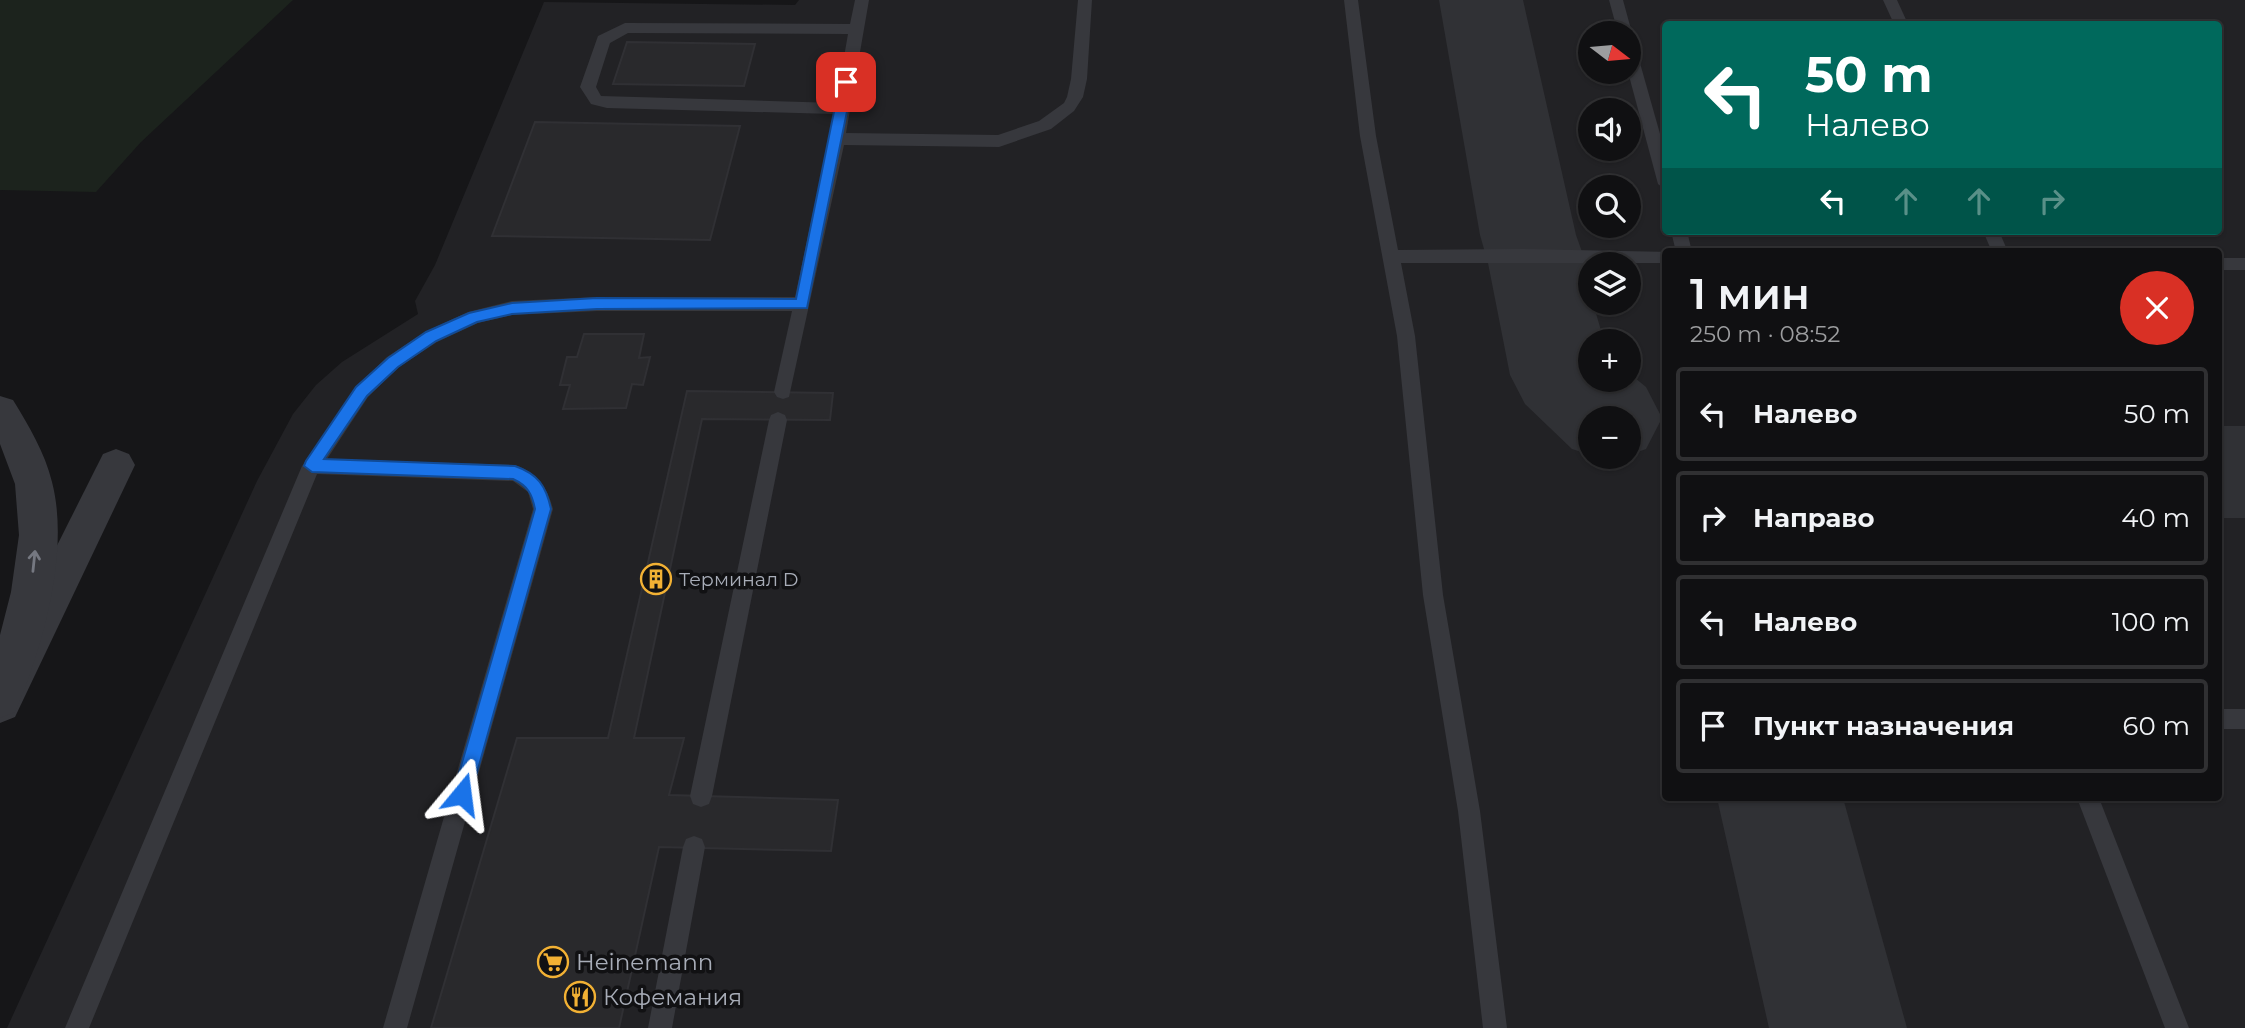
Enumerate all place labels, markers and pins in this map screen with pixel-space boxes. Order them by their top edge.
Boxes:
pin [816,52,876,112]
building icon: Терминал D [639,562,673,596]
place label: Терминал D [679,568,799,591]
supermarket icon: Heinemann [536,945,570,979]
place label: Heinemann [576,948,713,976]
restaurant icon: Кофемания [563,980,597,1014]
place label: Кофемания [603,983,742,1011]

